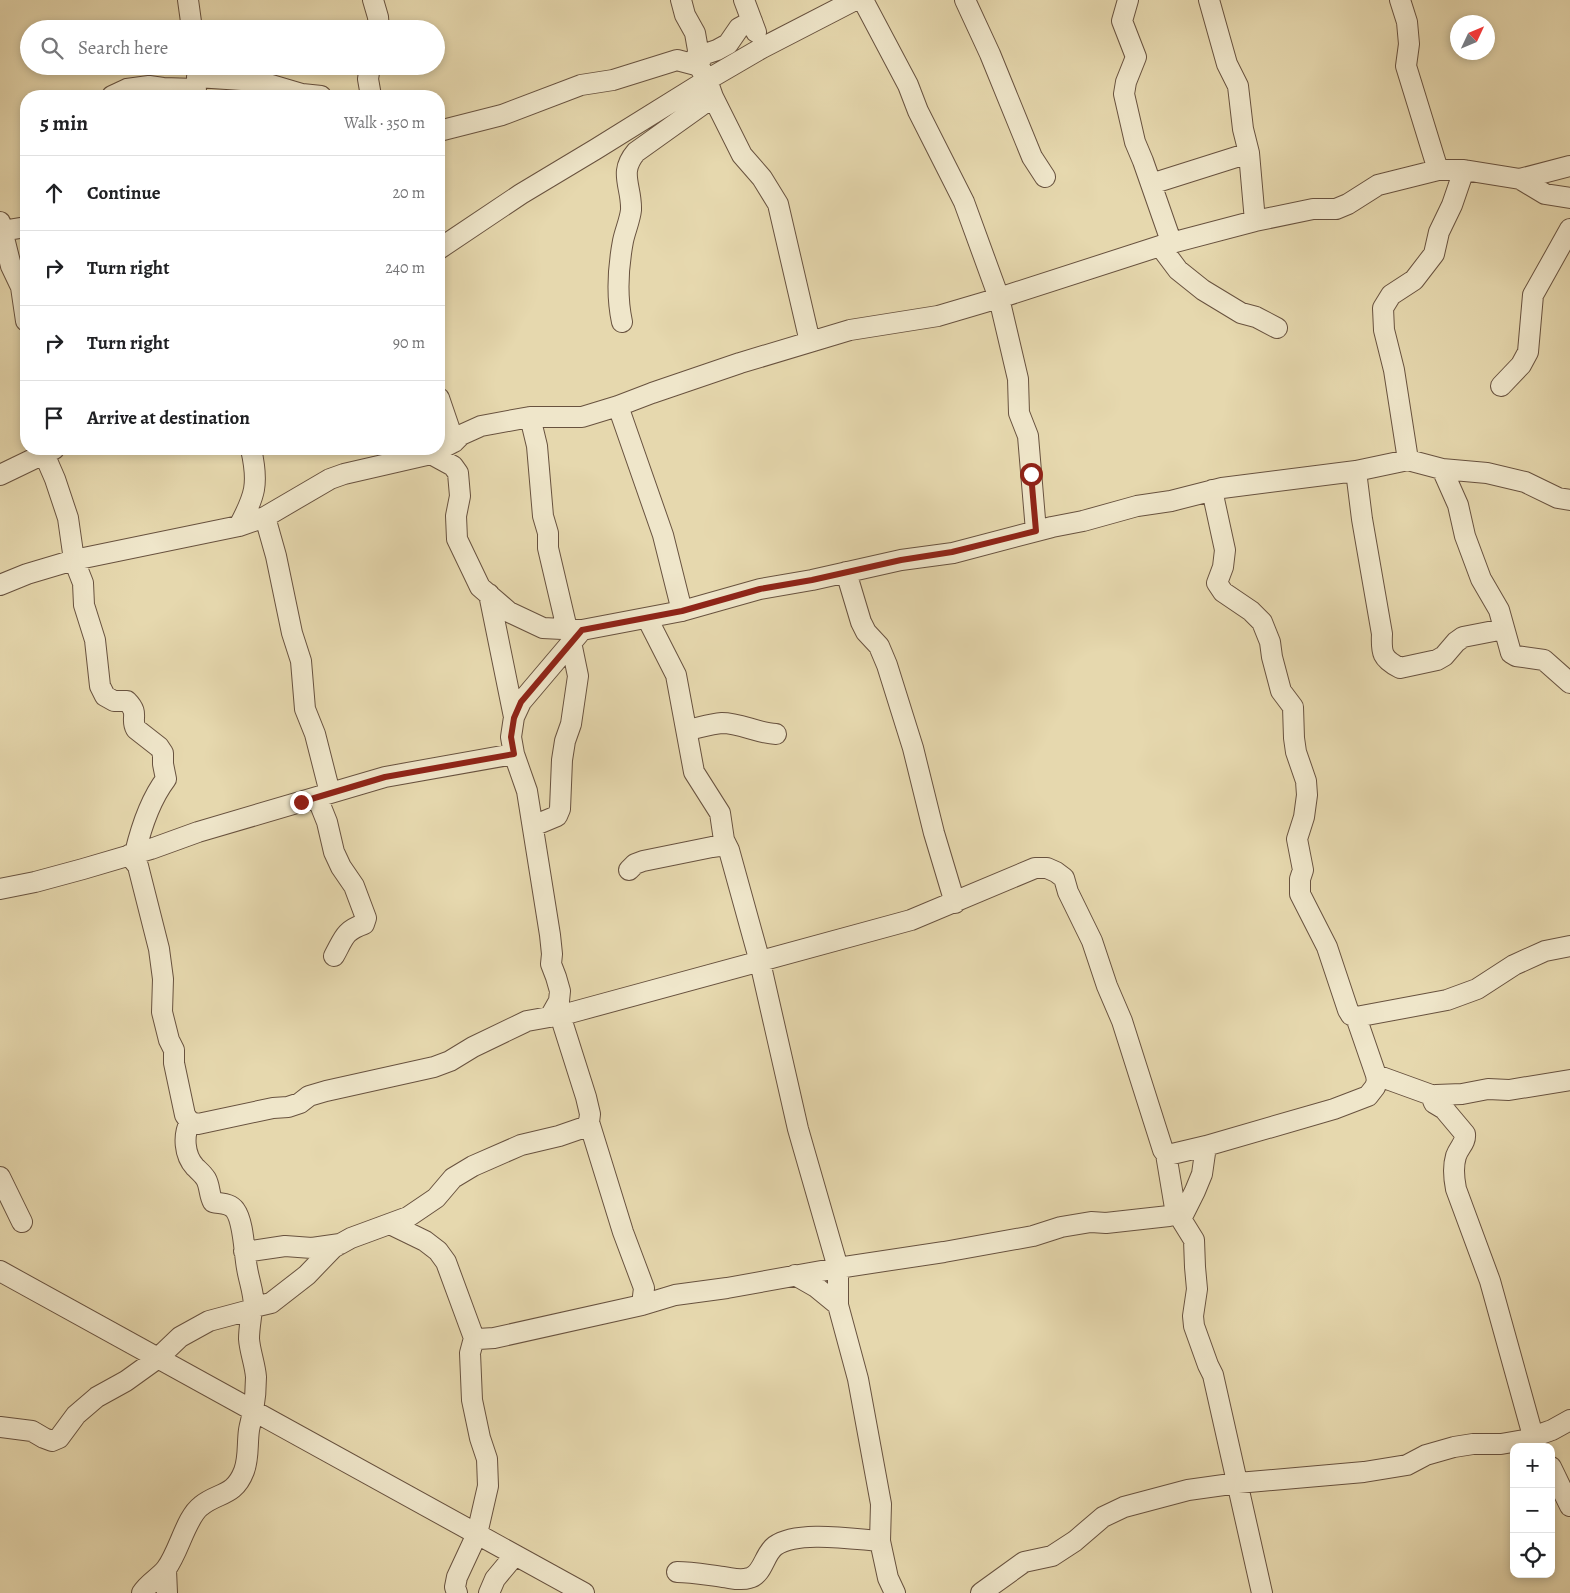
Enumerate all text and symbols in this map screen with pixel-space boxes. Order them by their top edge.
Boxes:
north arrow [1450,15,1495,60]
search box [20,20,445,75]
icon: search [38,34,66,62]
text: Search here [78,35,168,61]
text: 5 min [40,109,88,137]
text: Walk · 350 m [344,112,425,134]
icon: ahead [40,179,68,207]
text: Continue [87,180,161,206]
text: 20 m [392,182,425,204]
icon: right [40,254,68,282]
text: Turn right [87,255,169,281]
text: 240 m [385,257,425,279]
icon: right [40,329,68,357]
text: Turn right [87,330,169,356]
text: 90 m [393,332,425,354]
icon: arrive [40,404,68,432]
text: Arrive at destination [87,405,250,431]
route start [1020,463,1043,486]
route end [290,791,313,814]
map controls [1510,1443,1555,1578]
button: + [1510,1443,1555,1488]
button: − [1510,1488,1555,1533]
button: locate [1510,1533,1555,1578]

